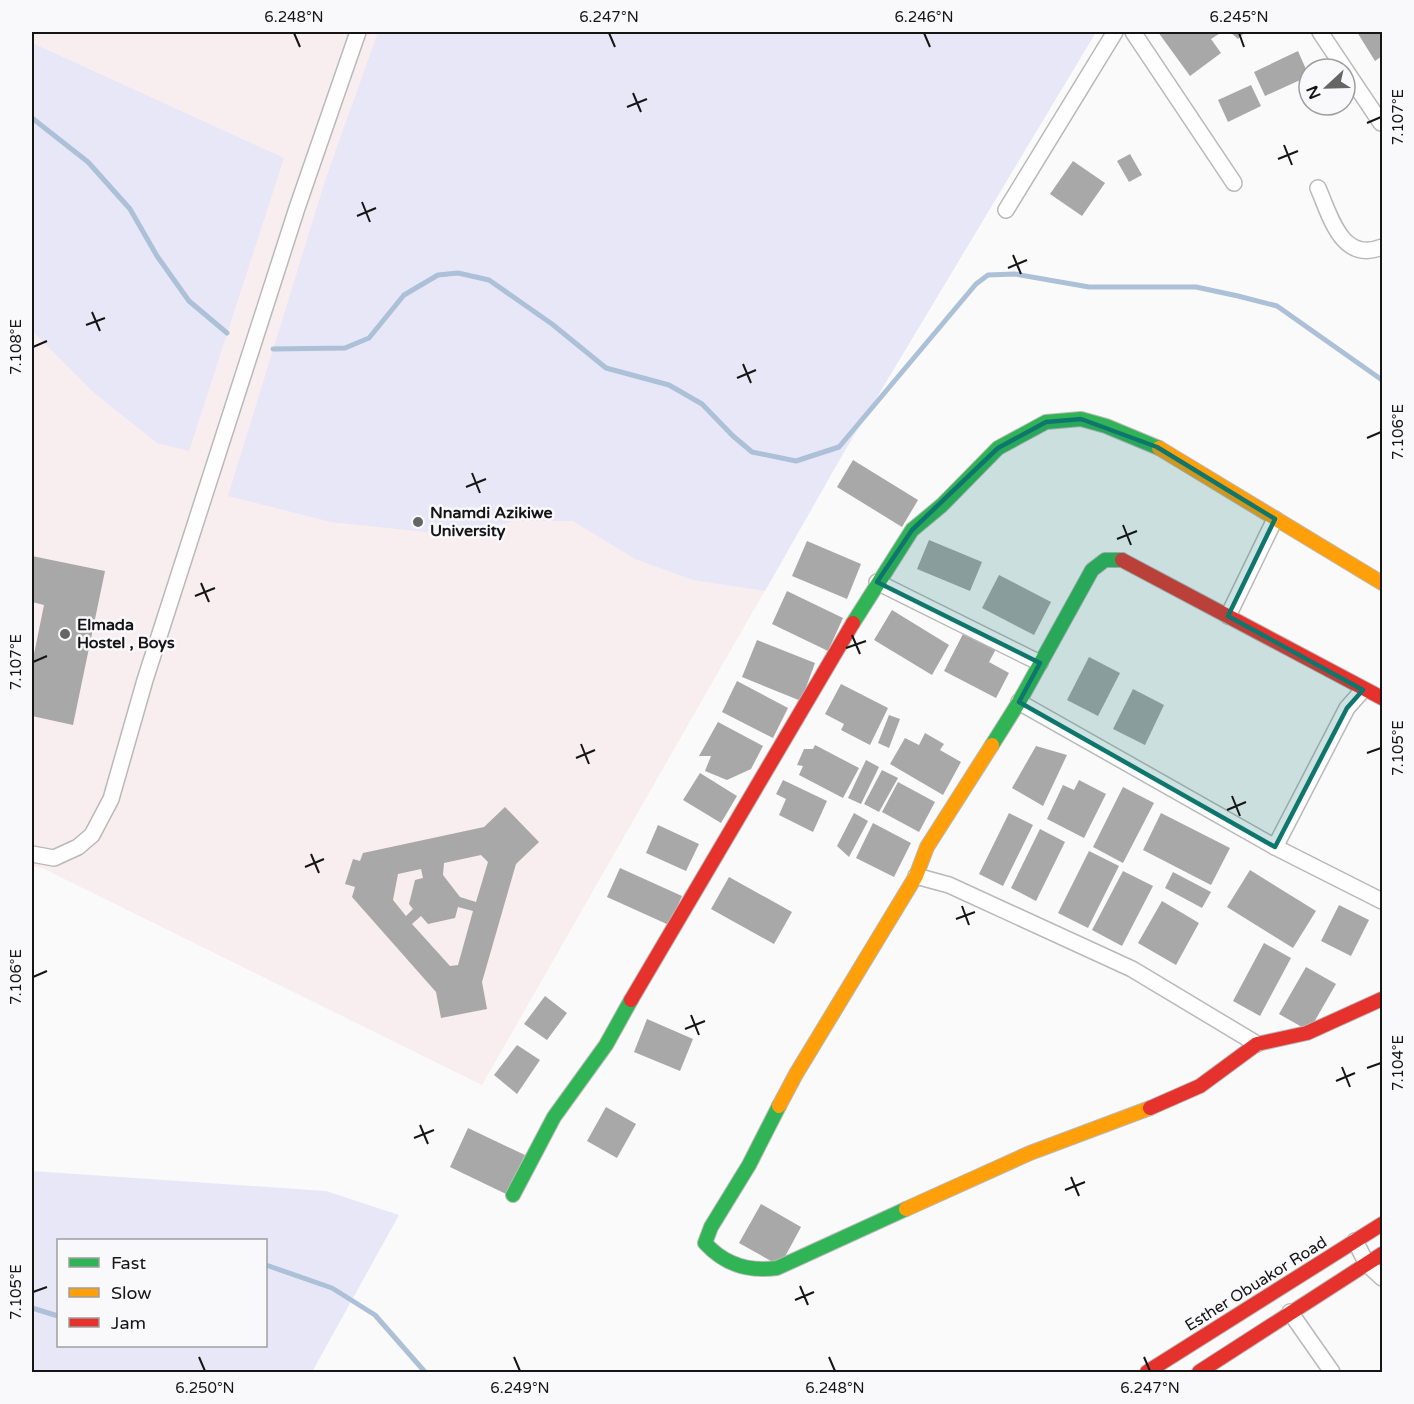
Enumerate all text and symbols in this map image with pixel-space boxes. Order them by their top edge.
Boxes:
text: 6.248°N [264,8,324,26]
text: 6.247°N [579,8,639,26]
text: 6.246°N [894,8,954,26]
text: 6.245°N [1210,8,1269,26]
north arrow [1297,57,1357,117]
text: N [1302,83,1326,102]
text: 7.107°E [1389,89,1407,145]
text: 7.108°E [7,319,25,375]
text: 7.106°E [1389,404,1407,460]
place label: Nnamdi Azikiwe University [430,503,553,541]
marker: Nnamdi Azikiwe University [411,515,425,529]
place label: Elmada Hostel , Boys [77,615,175,653]
marker: Elmada Hostel , Boys [58,627,72,641]
text: 7.107°E [7,634,25,690]
text: 7.105°E [1389,720,1407,776]
text: 7.106°E [7,949,25,1005]
text: 7.104°E [1389,1035,1407,1091]
street label: Esther Obuakor Road [1181,1232,1331,1336]
legend [57,1239,267,1347]
text: Fast [111,1252,146,1274]
text: 7.105°E [7,1264,25,1320]
text: Slow [111,1282,152,1304]
text: Jam [111,1312,146,1334]
text: 6.250°N [175,1379,235,1397]
text: 6.249°N [490,1379,550,1397]
text: 6.248°N [805,1379,865,1397]
text: 6.247°N [1120,1379,1180,1397]

